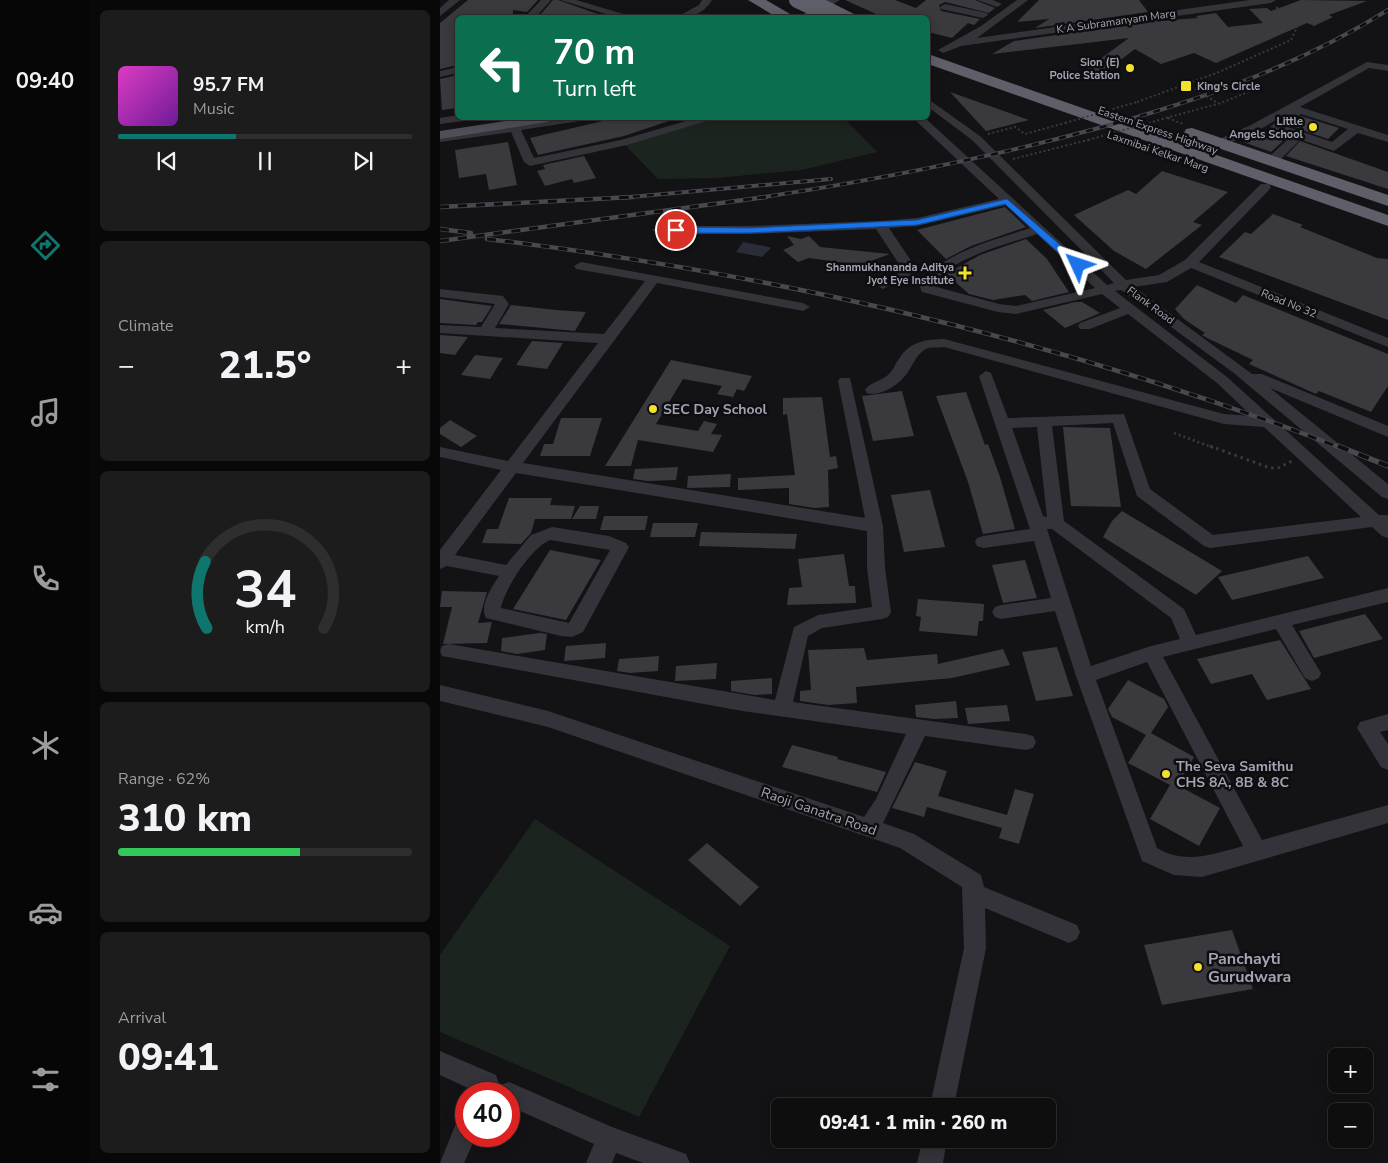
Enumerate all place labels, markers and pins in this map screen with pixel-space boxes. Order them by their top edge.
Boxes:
place label: Sion (E) Police Station [1050,55,1120,83]
marker: Sion (E) Police Station [1124,62,1136,74]
marker: King's Circle [1179,79,1193,93]
place label: King's Circle [1197,79,1260,94]
place label: Little Angels School [1229,114,1303,142]
marker: Little Angels School [1307,121,1319,133]
pin [655,209,697,251]
place label: Shanmukhananda Aditya Jyot Eye Institute [826,260,954,288]
marker: Shanmukhananda Aditya Jyot Eye Institute [958,266,972,280]
place label: SEC Day School [663,400,768,419]
marker: SEC Day School [647,403,659,415]
place label: The Seva Samithu CHS 8A, 8B & 8C [1176,757,1293,792]
marker: The Seva Samithu CHS 8A, 8B & 8C [1160,768,1172,780]
place label: Panchayti Gurudwara [1208,948,1291,988]
marker: Panchayti Gurudwara [1192,961,1204,973]

